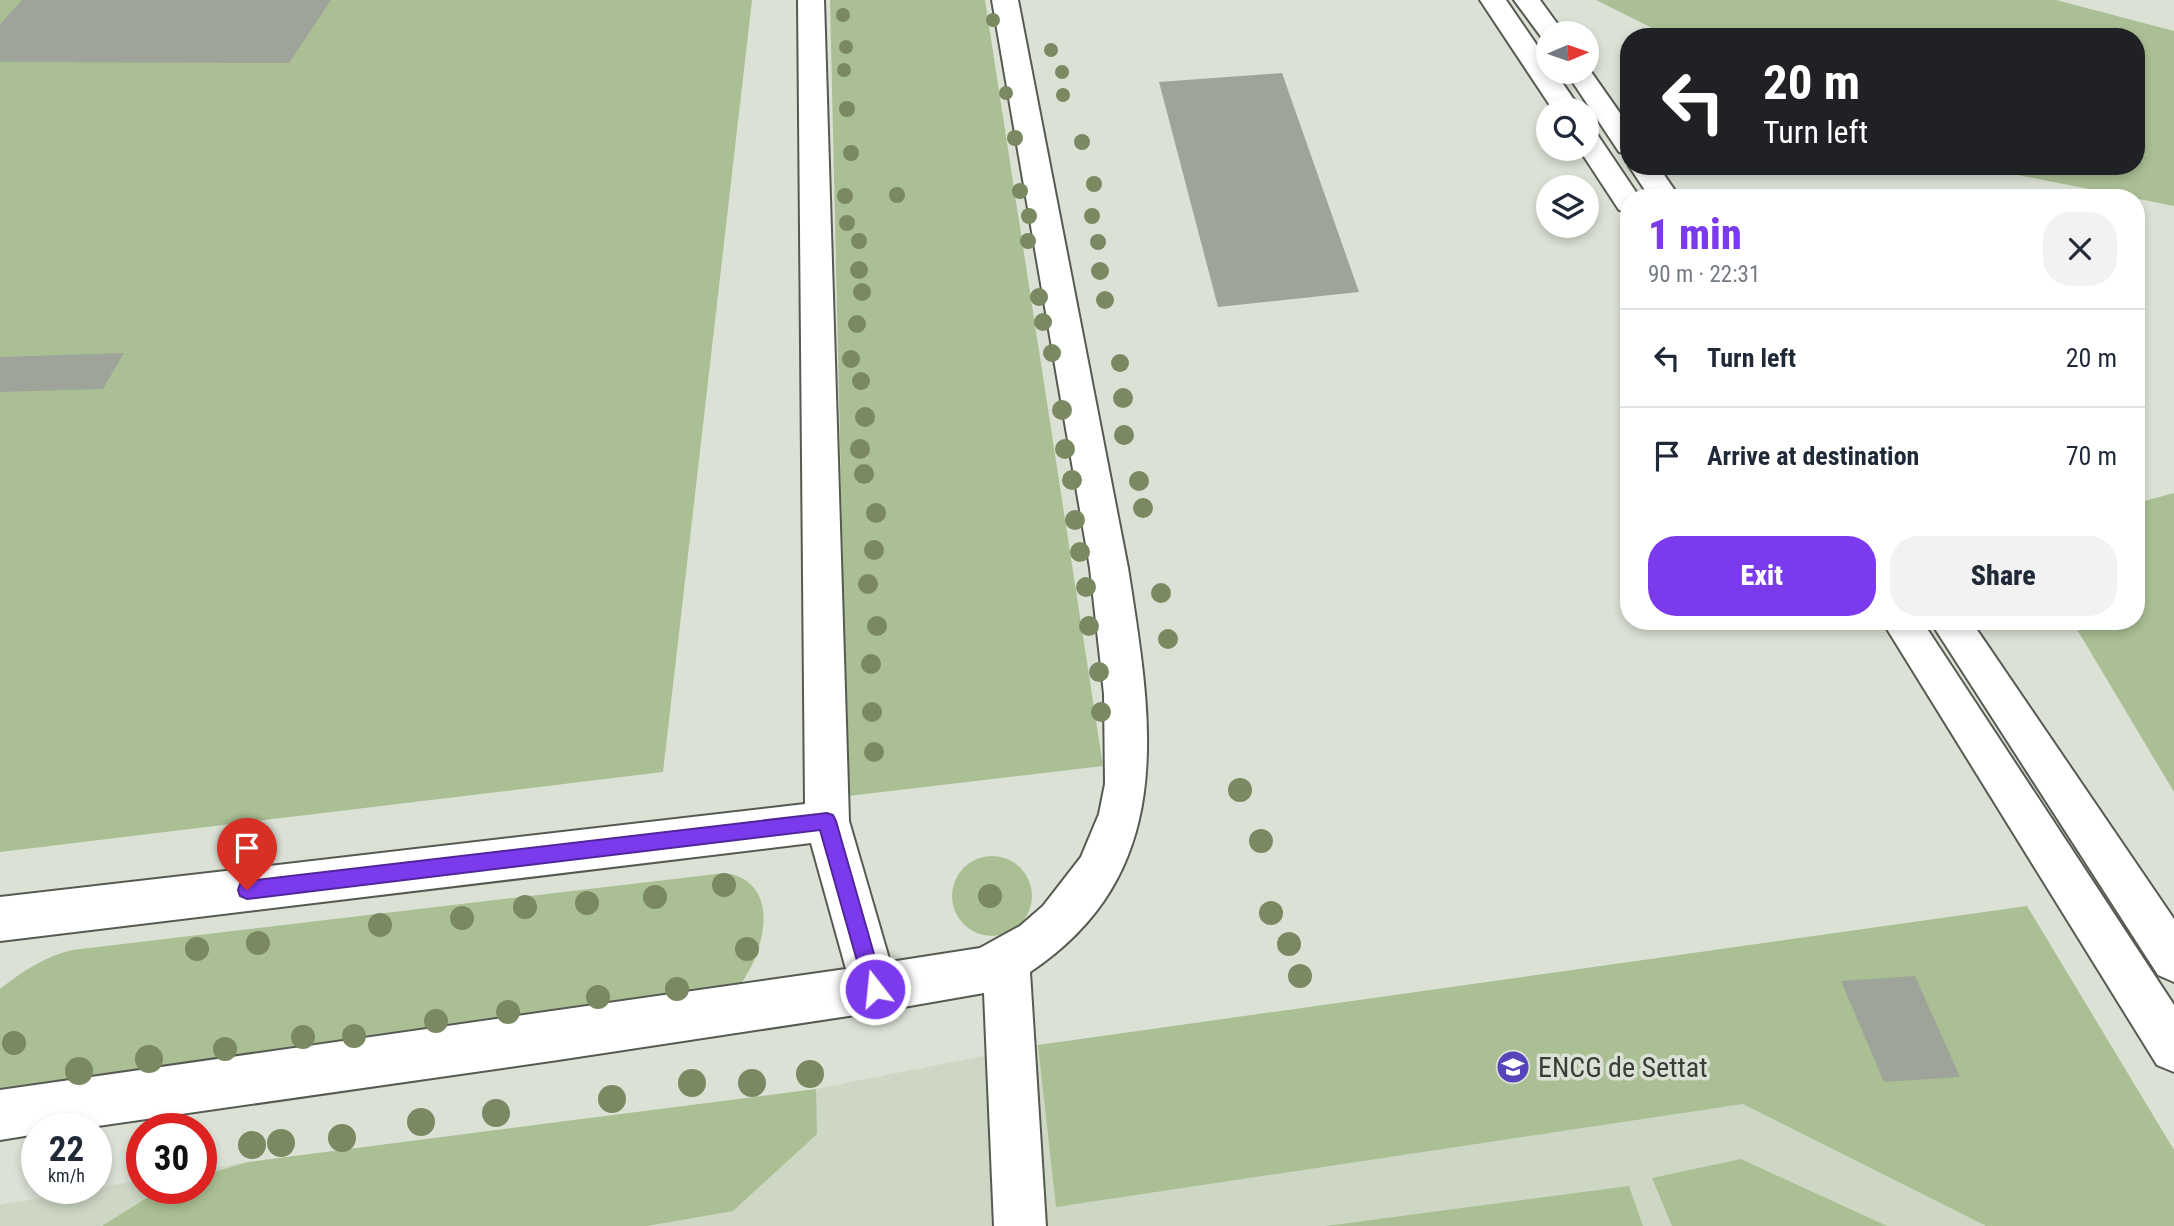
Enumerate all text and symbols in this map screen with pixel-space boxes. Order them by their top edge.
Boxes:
north arrow [1536,21,1600,84]
map controls [1536,21,1599,238]
text: 20 m [1763,54,1860,111]
icon: left [1648,56,1739,147]
button: search [1536,98,1599,161]
text: Turn left [1763,113,1868,151]
button: layers [1536,175,1599,238]
text: 1 min [1648,210,1742,259]
button: close [2043,212,2117,286]
text: 90 m · 22:31 [1648,261,1760,288]
icon: left [1648,339,1686,377]
text: Turn left [1707,343,1796,373]
text: 20 m [2066,343,2117,373]
icon: arrive [1648,437,1686,475]
text: Arrive at destination [1707,441,1919,471]
text: 70 m [2066,441,2117,471]
button: Exit [1648,536,1876,616]
button: Share [1890,536,2117,616]
pin [217,818,277,890]
icon: arrive [228,829,266,867]
position arrow [838,952,912,1026]
school or university icon: ENCG de Settat [1494,1048,1532,1086]
place label: ENCG de Settat [1538,1051,1707,1084]
speed limit sign: 30 [126,1113,217,1204]
text: 22 [49,1129,84,1170]
text: km/h [48,1165,85,1186]

